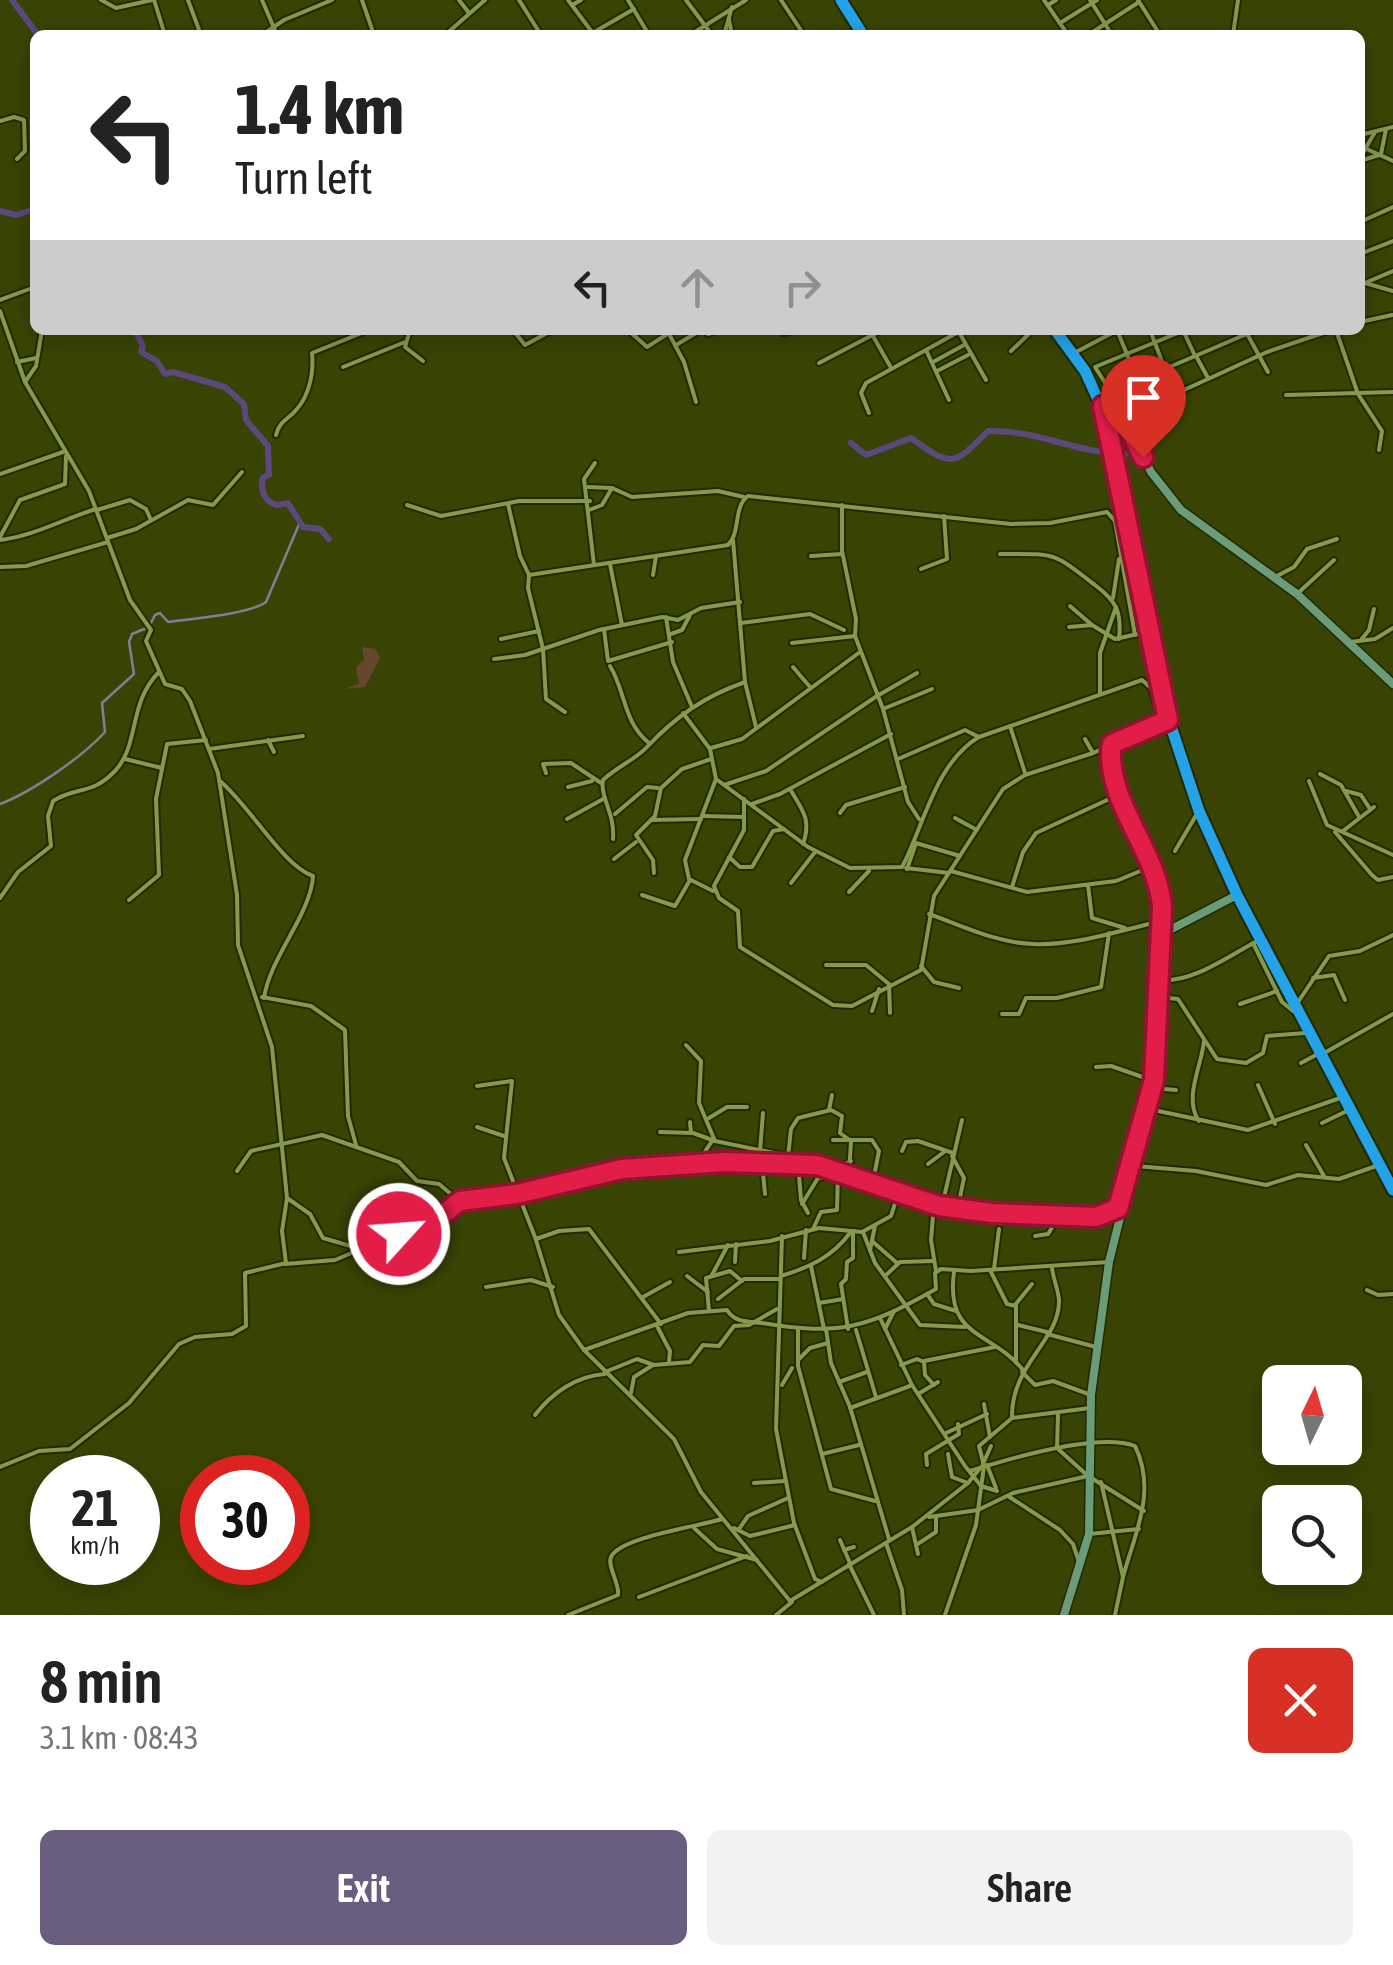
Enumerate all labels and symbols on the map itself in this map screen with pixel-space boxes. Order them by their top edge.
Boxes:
pin [1101,355,1186,458]
position arrow [347,1182,451,1286]
north arrow [1262,1365,1362,1465]
speed limit sign: 30 [180,1455,310,1585]

